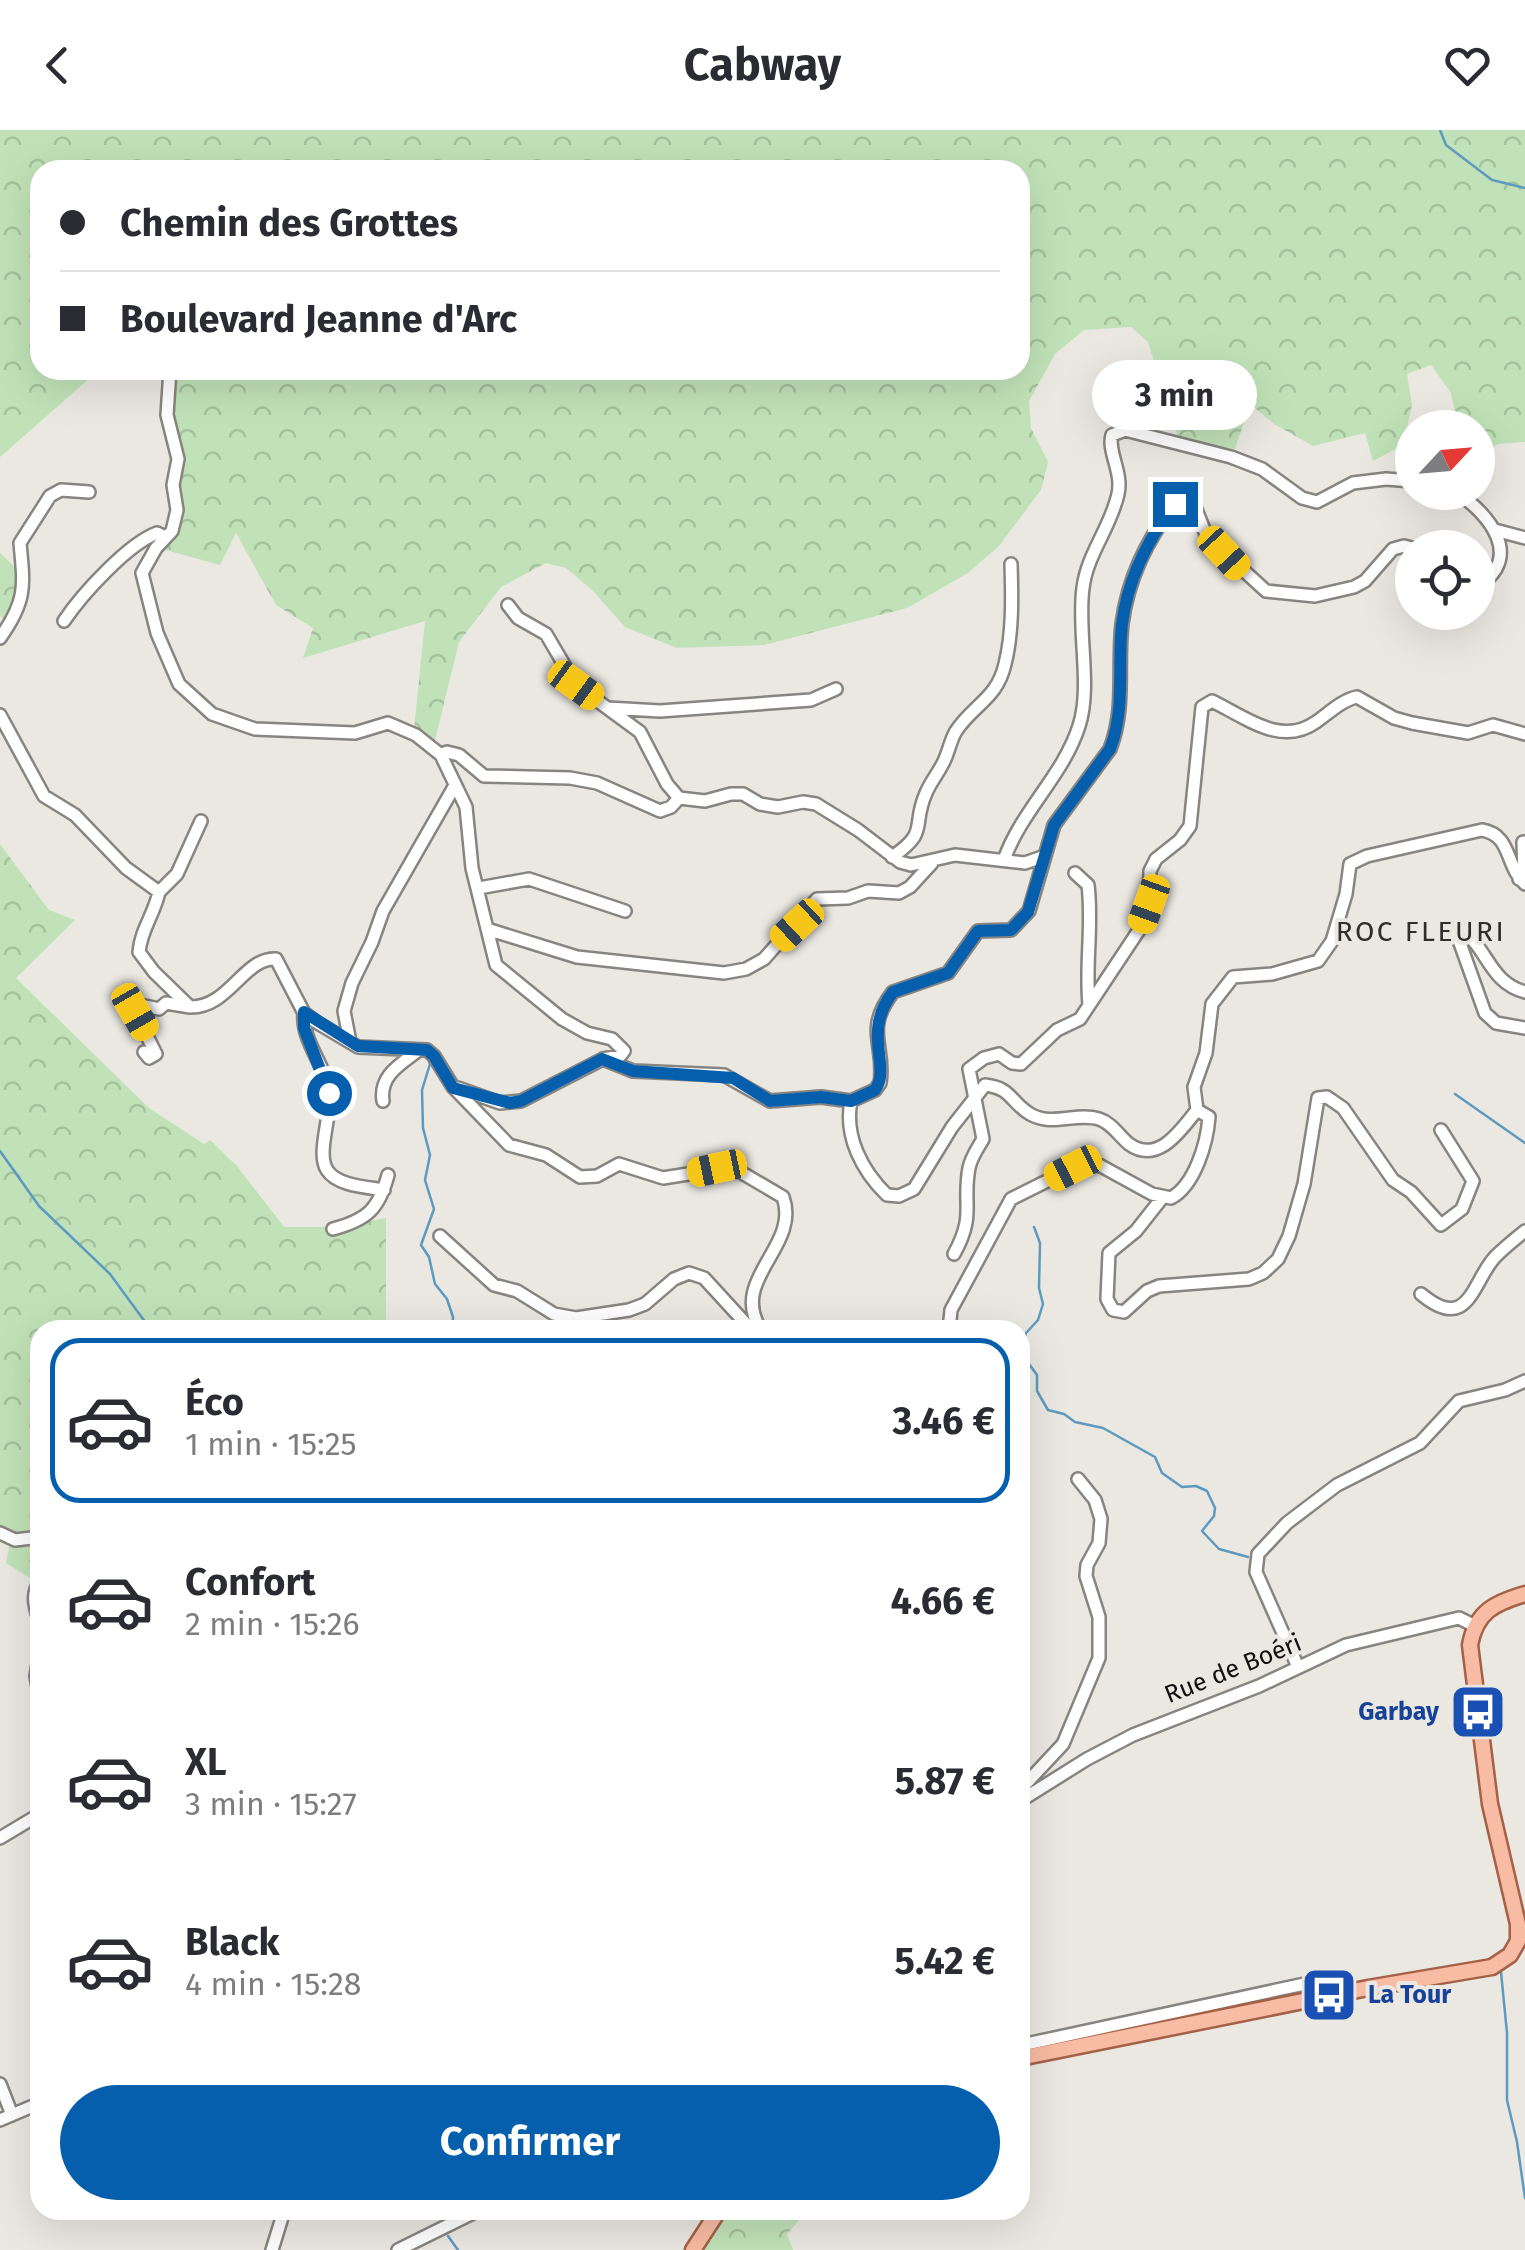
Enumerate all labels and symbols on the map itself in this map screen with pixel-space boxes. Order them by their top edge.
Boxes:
callout: 3 min [1092,359,1258,429]
north arrow [1395,410,1495,510]
route end [1153,482,1198,527]
car [1193,521,1255,585]
car [543,655,609,715]
car [1125,871,1173,937]
car [765,894,829,956]
district label: ROC FLEURI [1336,915,1506,948]
car [107,979,163,1045]
route start [307,1071,352,1116]
car [1039,1141,1107,1195]
car [685,1147,749,1189]
street label: Rue de Boéri [1160,1628,1306,1710]
bus stop icon: Garbay [1448,1682,1508,1742]
place label: Garbay [1358,1697,1440,1727]
bus stop icon: La Tour [1299,1965,1359,2025]
place label: La Tour [1368,1980,1452,2010]

